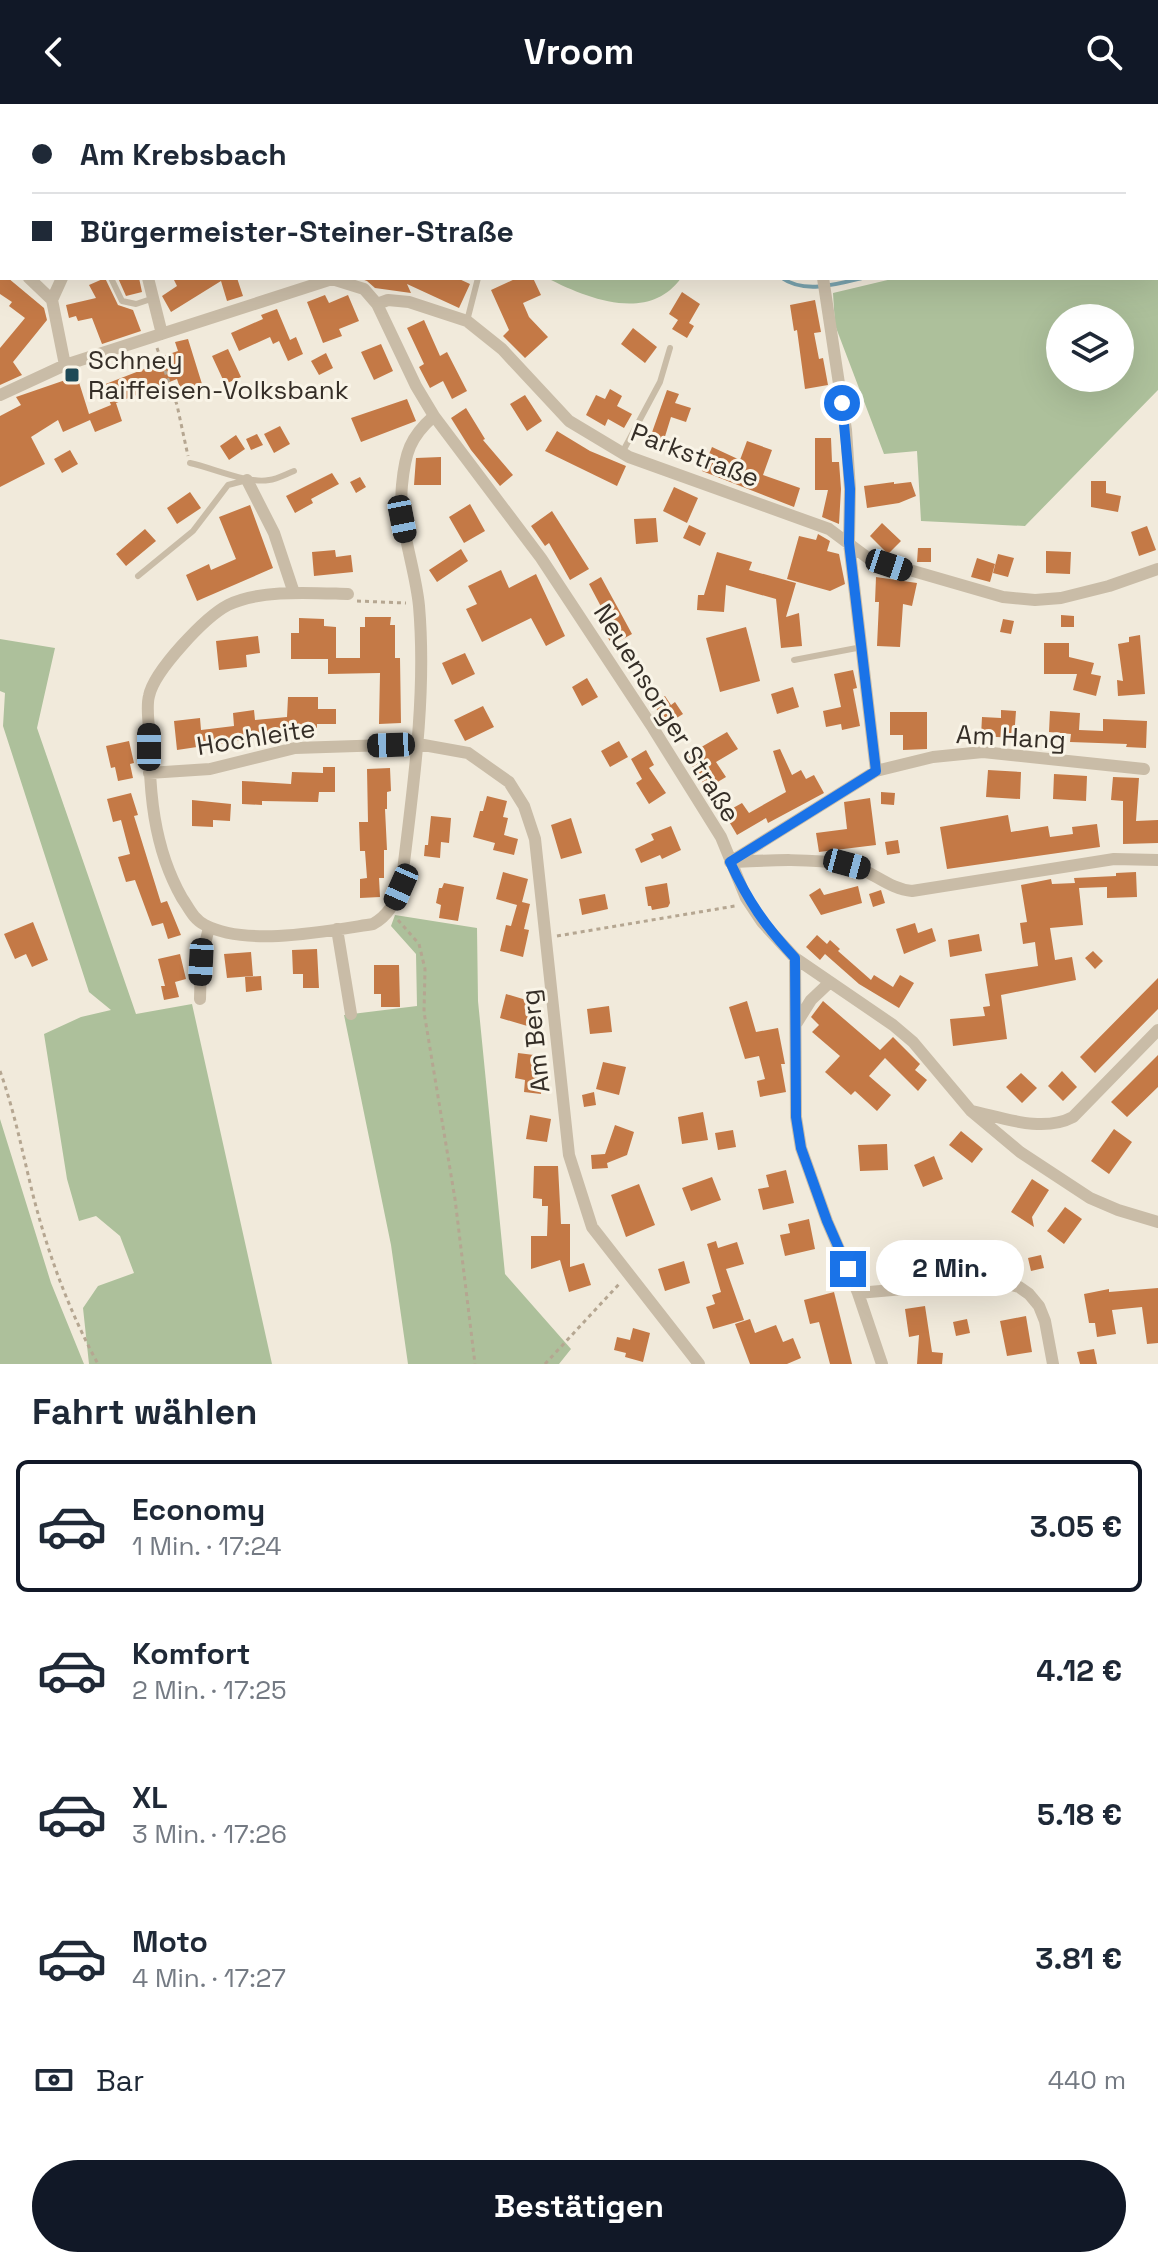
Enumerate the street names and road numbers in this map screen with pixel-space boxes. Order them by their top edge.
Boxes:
street label: Parkstraße [626,415,764,495]
street label: Neuensorger Straße [586,597,748,829]
street label: Hochleite [194,711,318,763]
street label: Am Hang [955,717,1067,757]
street label: Am Berg [513,987,557,1095]

